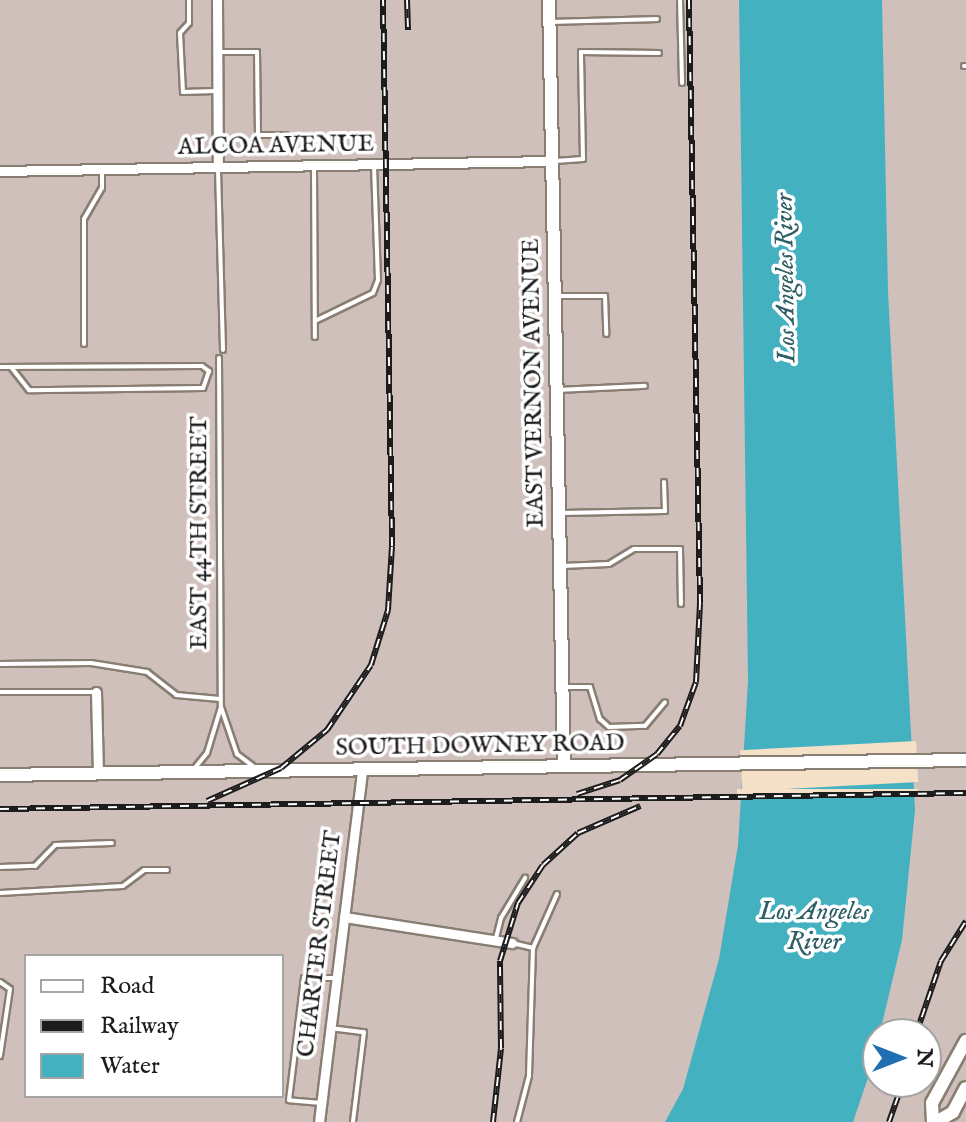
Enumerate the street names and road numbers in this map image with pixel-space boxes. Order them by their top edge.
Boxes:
street label: ALCOA AVENUE [178,130,374,162]
street label: EAST VERNON AVENUE [517,238,551,528]
street label: EAST 44TH STREET [186,416,214,650]
street label: SOUTH DOWNEY ROAD [335,729,625,763]
street label: CHARTER STREET [292,829,348,1059]

